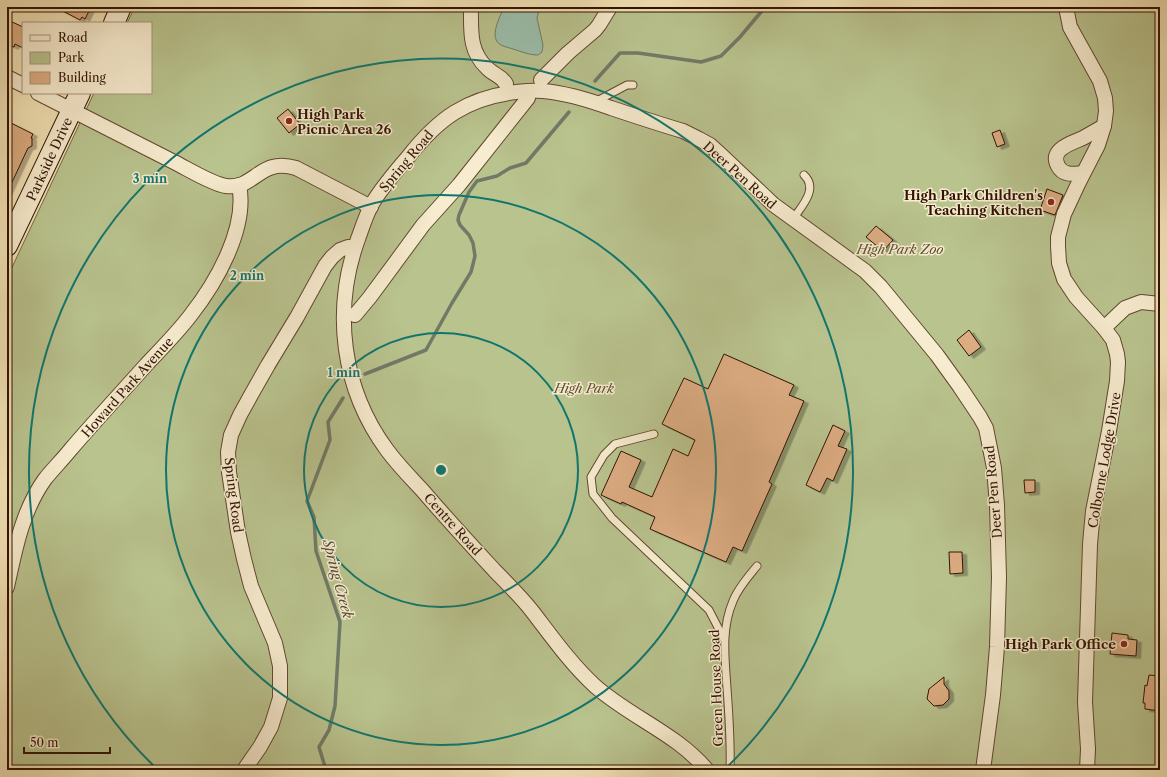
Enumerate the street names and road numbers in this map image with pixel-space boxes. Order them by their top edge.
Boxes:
street label: Parkside Drive [23,115,75,203]
street label: Spring Road [376,127,437,195]
street label: Deer Pen Road [700,138,780,212]
street label: Howard Park Avenue [78,334,176,440]
street label: Colborne Lodge Drive [1084,391,1124,529]
street label: Deer Pen Road [981,445,1005,539]
street label: Spring Road [221,456,247,534]
street label: Centre Road [421,490,485,558]
street label: Green House Road [706,629,726,747]

